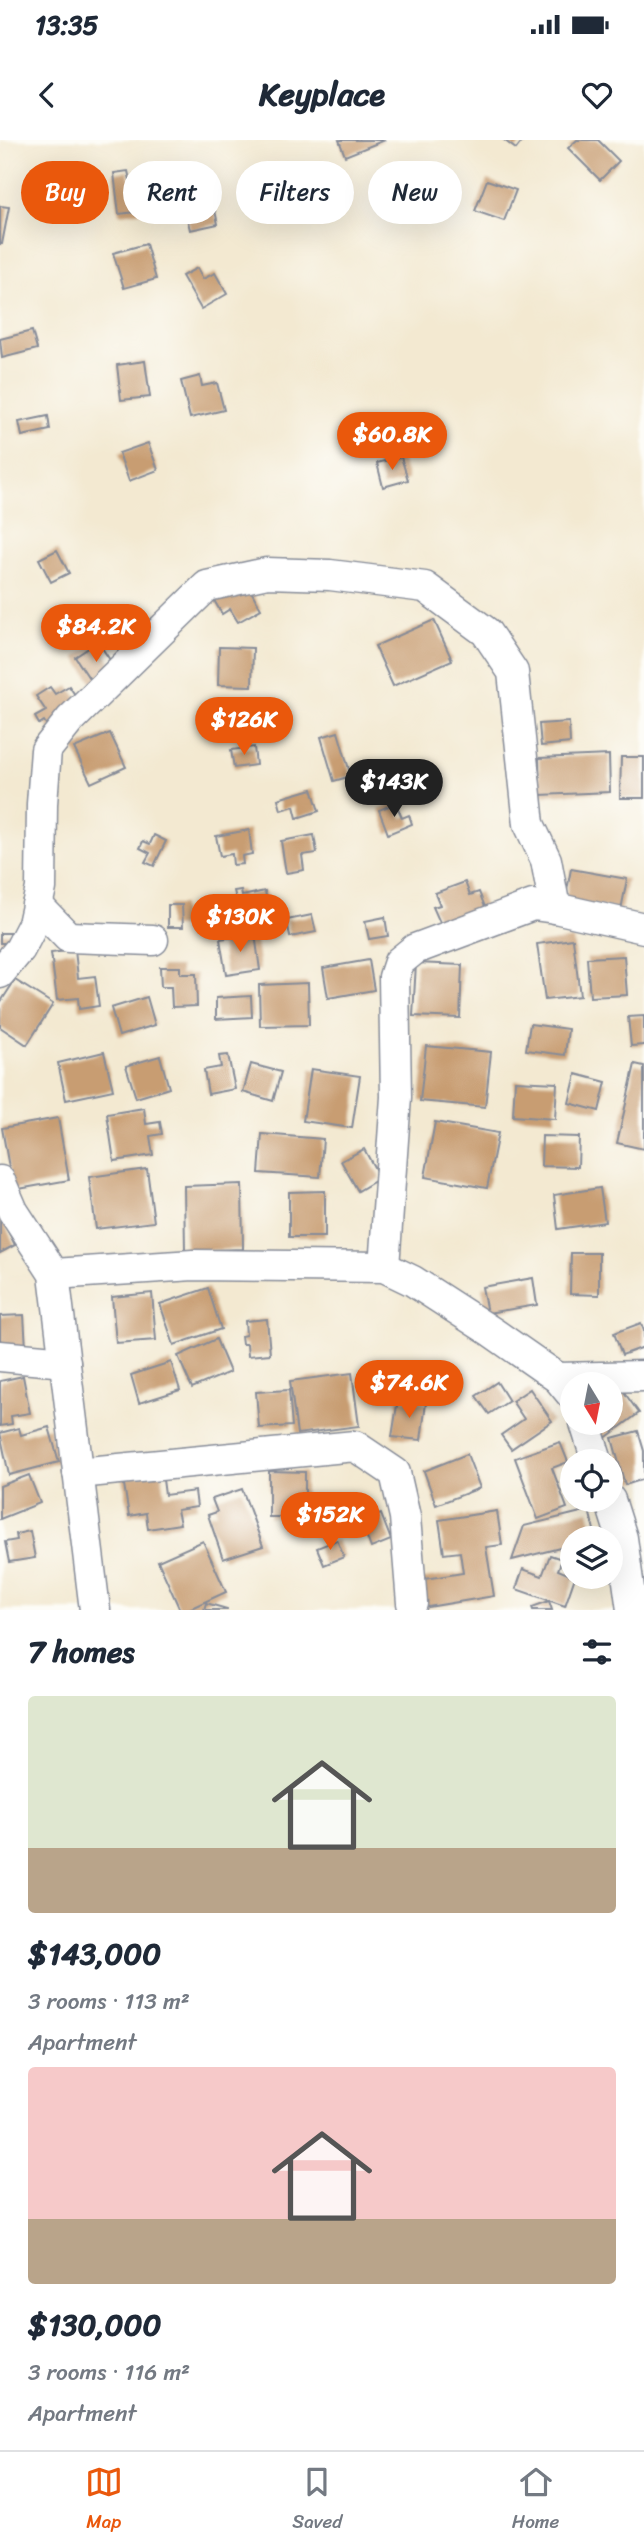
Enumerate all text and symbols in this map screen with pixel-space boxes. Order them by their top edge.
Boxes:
text: 13:35 [35,2,98,48]
text: Keyplace [259,66,385,123]
icon: back [28,76,66,114]
icon: heart [578,76,616,114]
chip: Buy [21,161,109,224]
chip: Rent [123,161,222,224]
chip: Filters [236,161,354,224]
chip: New [368,161,462,224]
pin: $60.8K [335,412,449,472]
text: $60.8K [353,414,431,455]
pin: $84.2K [39,604,153,664]
text: $84.2K [57,606,135,647]
pin: $126K [195,698,293,757]
text: $126K [211,699,277,740]
pin: $143K [345,760,443,819]
text: $143K [361,761,427,802]
pin: $130K [191,894,289,954]
text: $130K [207,896,273,937]
pin: $74.6K [352,1360,466,1420]
text: $74.6K [371,1362,447,1403]
north arrow [560,1372,623,1435]
map controls [560,1372,623,1589]
button: locate [560,1449,623,1512]
pin: $152K [281,1492,379,1552]
text: $152K [297,1494,363,1535]
button: layers [560,1526,623,1589]
text: 7 homes [28,1625,135,1679]
icon: filters [578,1633,616,1671]
icon: home [259,1742,385,1868]
text: $143,000 [28,1927,161,1981]
text: 3 rooms · 113 m² [28,1981,190,2022]
text: Apartment [28,2022,137,2063]
icon: home [259,2113,385,2239]
text: $130,000 [28,2298,161,2352]
text: 3 rooms · 116 m² [28,2352,190,2393]
text: Apartment [28,2393,137,2434]
tab: Map [85,2463,123,2538]
tab: Saved [292,2463,342,2538]
tab: Home [512,2463,559,2538]

